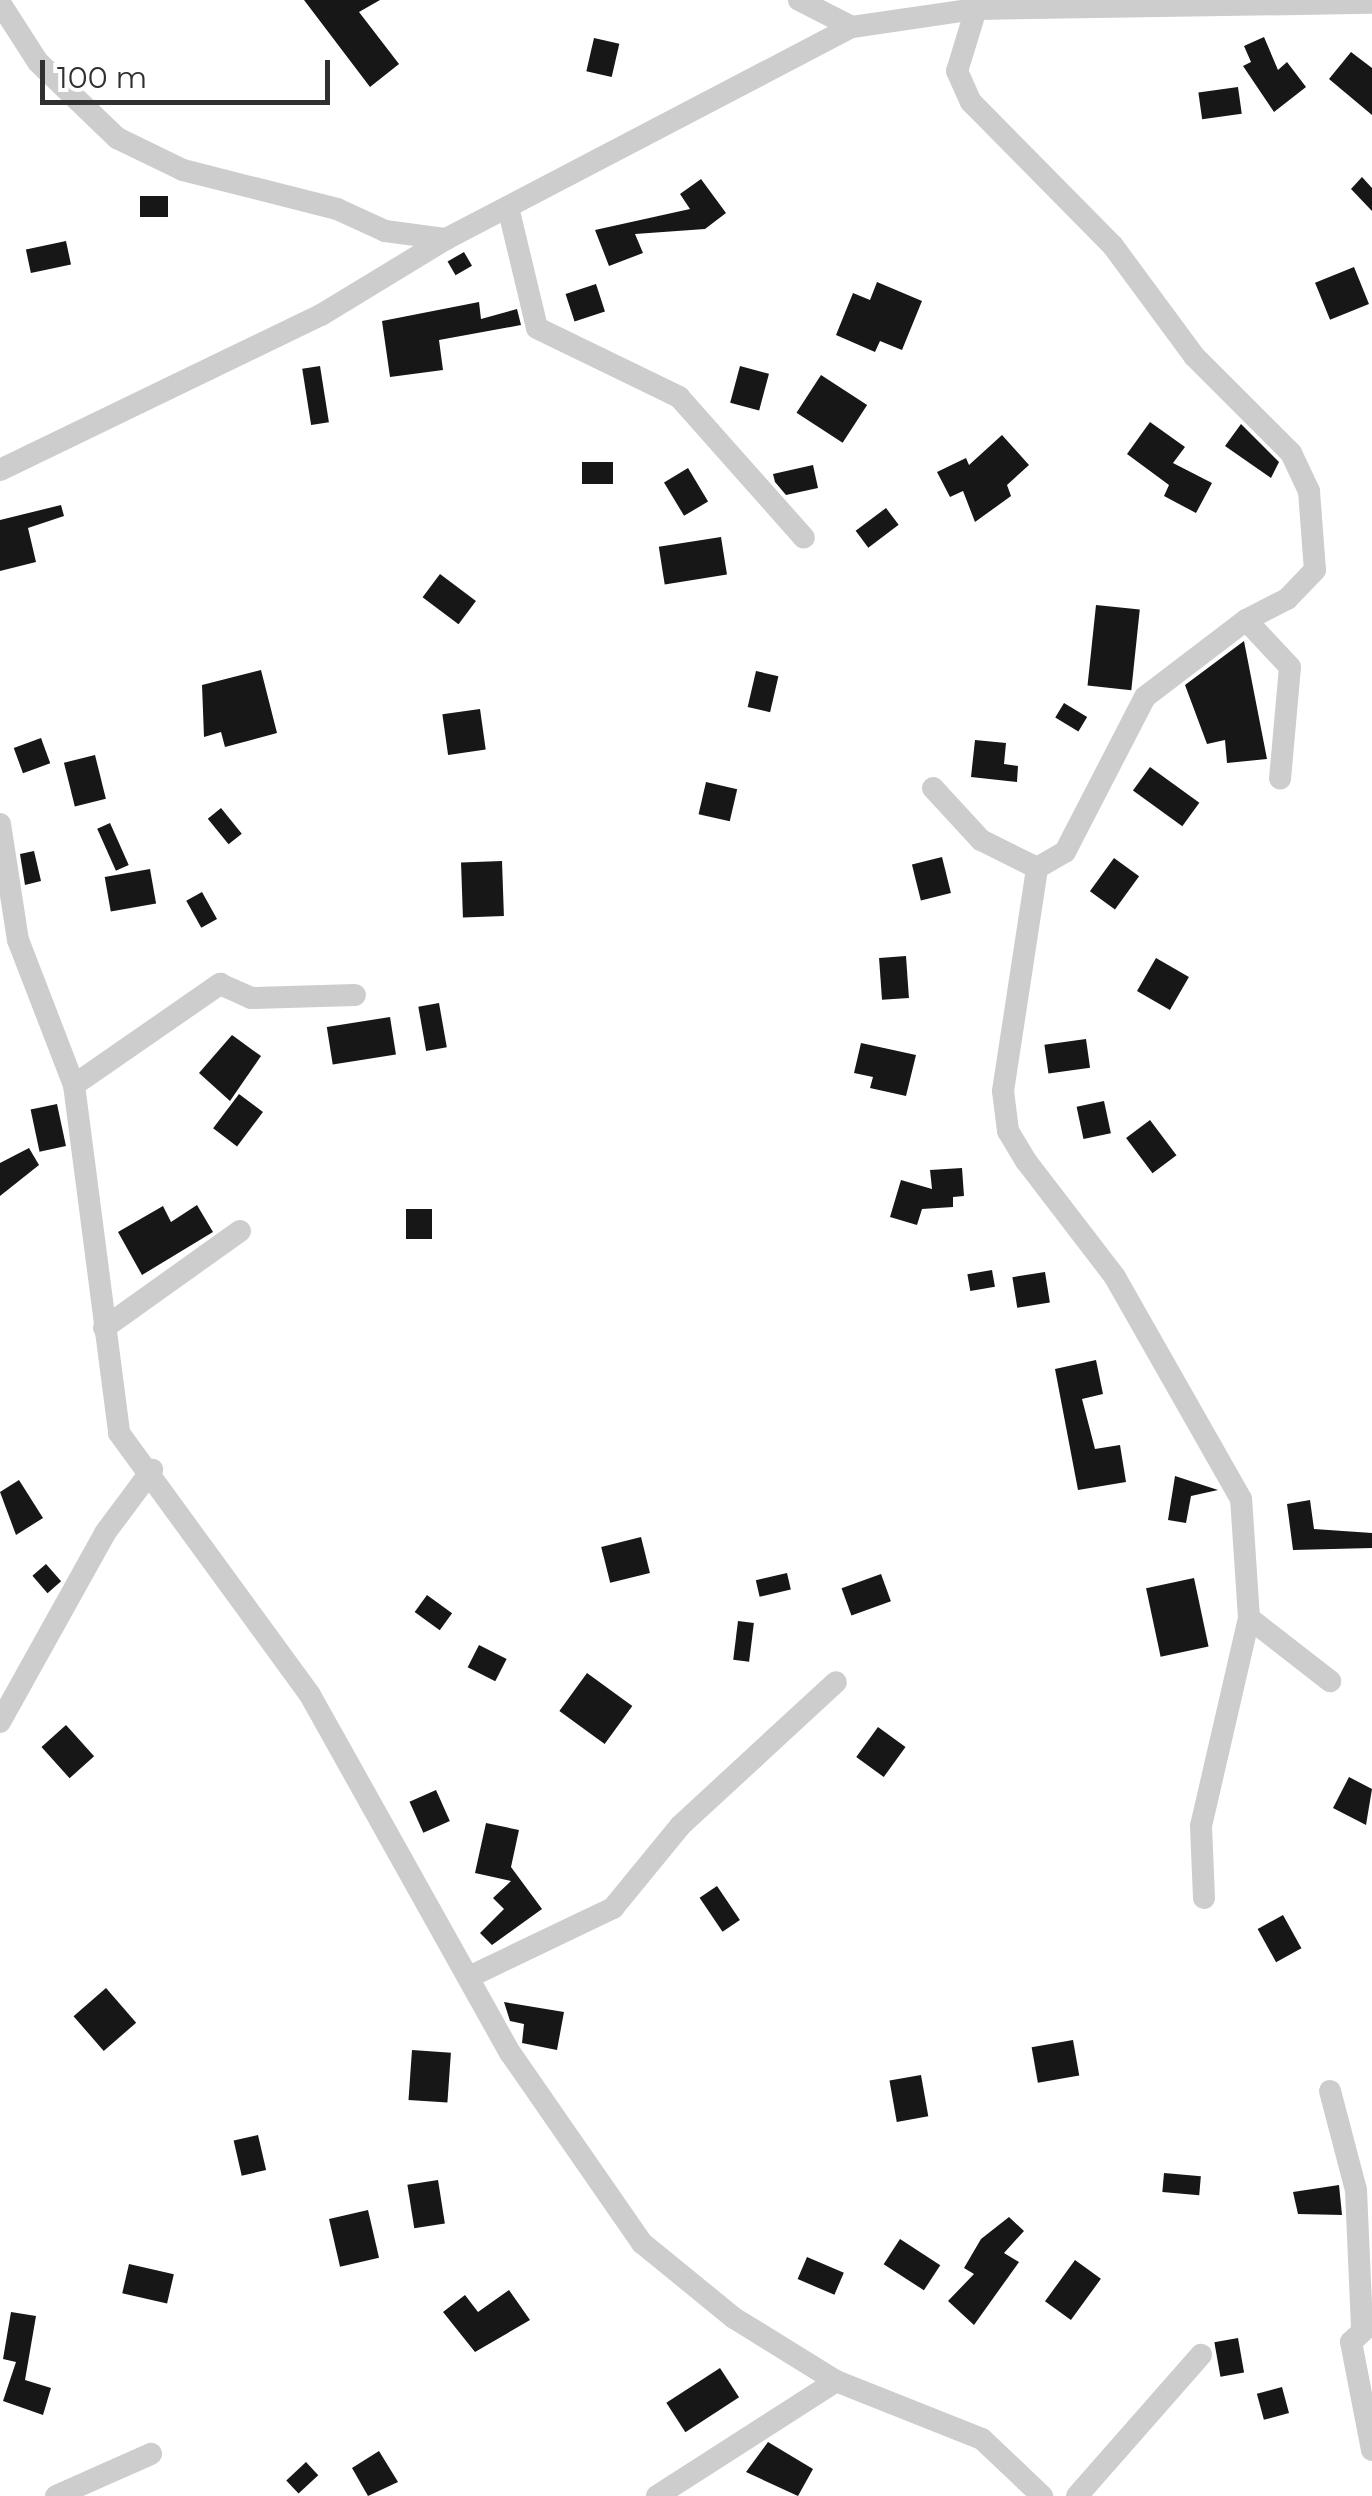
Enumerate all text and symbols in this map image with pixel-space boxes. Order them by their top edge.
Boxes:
scale bar [45,40,335,102]
text: 100 m [57,59,147,96]

